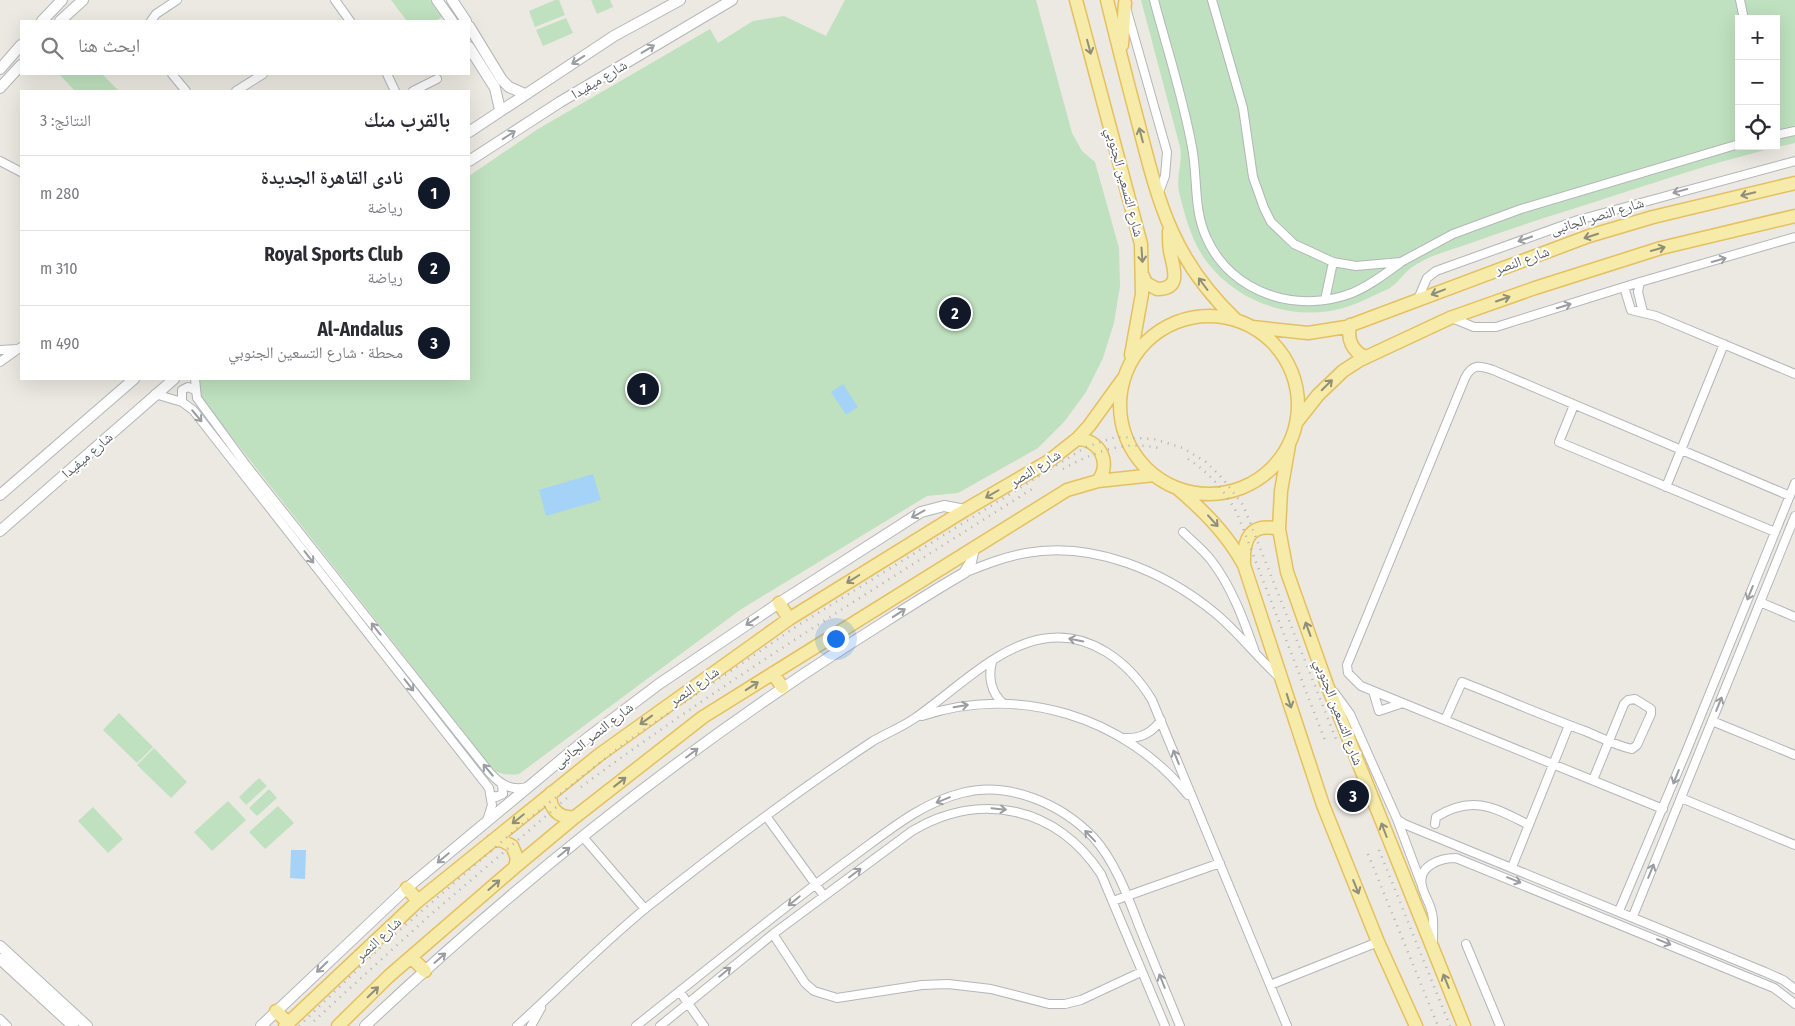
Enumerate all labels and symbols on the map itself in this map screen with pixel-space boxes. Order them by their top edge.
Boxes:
one-way arrow [1085,39,1094,55]
one-way arrow [640,44,654,54]
one-way arrow [571,55,585,65]
street label: شارع ميفيدا [568,56,631,103]
street label: شارع التسعين الجنوبي [1099,126,1147,239]
one-way arrow [1136,128,1145,144]
one-way arrow [502,129,516,139]
one-way arrow [1673,187,1689,196]
one-way arrow [1740,190,1756,199]
street label: شارع النصر الجانبى [1548,194,1646,240]
one-way arrow [1583,231,1599,241]
one-way arrow [1518,235,1533,244]
street label: شارع النصر [1492,243,1552,279]
one-way arrow [1650,244,1666,253]
one-way arrow [1137,247,1146,263]
one-way arrow [1711,254,1727,264]
one-way arrow [1198,277,1208,291]
one-way arrow [1431,288,1446,297]
pin: 2 [939,294,971,332]
one-way arrow [1495,294,1511,303]
one-way arrow [1555,300,1571,310]
pin: 1 [627,370,659,408]
one-way arrow [1321,379,1334,391]
one-way arrow [192,409,203,422]
street label: شارع ميفيدا [58,429,117,483]
street label: شارع النصر [1006,446,1064,492]
one-way arrow [985,490,999,500]
one-way arrow [911,509,926,519]
one-way arrow [1207,514,1219,527]
one-way arrow [303,550,314,563]
one-way arrow [847,575,861,585]
one-way arrow [1745,585,1754,600]
one-way arrow [891,607,905,617]
one-way arrow [745,616,759,626]
one-way arrow [1302,622,1312,638]
one-way arrow [370,623,381,636]
your location [823,626,849,652]
one-way arrow [1068,635,1084,645]
street label: شارع التسعين الجنوبي [1308,657,1367,769]
street label: شارع النصر [665,663,723,711]
one-way arrow [403,678,414,691]
one-way arrow [744,681,758,691]
one-way arrow [1285,693,1294,708]
one-way arrow [1715,697,1724,712]
street label: شارع النصر الجانبى [550,699,637,773]
one-way arrow [953,701,969,711]
one-way arrow [640,715,654,725]
one-way arrow [685,747,698,758]
one-way arrow [1171,750,1180,765]
one-way arrow [482,764,493,777]
one-way arrow [1671,769,1681,784]
one-way arrow [613,776,626,787]
pin: 3 [1337,777,1369,815]
one-way arrow [936,796,951,805]
one-way arrow [990,804,1006,814]
one-way arrow [512,814,525,825]
one-way arrow [1379,823,1388,838]
one-way arrow [1084,830,1096,842]
one-way arrow [557,847,570,858]
one-way arrow [437,853,450,864]
one-way arrow [1647,864,1656,879]
one-way arrow [848,868,862,878]
one-way arrow [1506,877,1521,886]
one-way arrow [488,879,501,890]
one-way arrow [1352,879,1361,894]
one-way arrow [788,895,801,906]
street label: شارع النصر [351,914,406,966]
one-way arrow [1656,938,1671,948]
one-way arrow [433,952,446,963]
one-way arrow [316,961,329,973]
one-way arrow [718,966,731,977]
one-way arrow [1156,974,1166,989]
one-way arrow [1441,974,1450,989]
one-way arrow [366,986,379,998]

